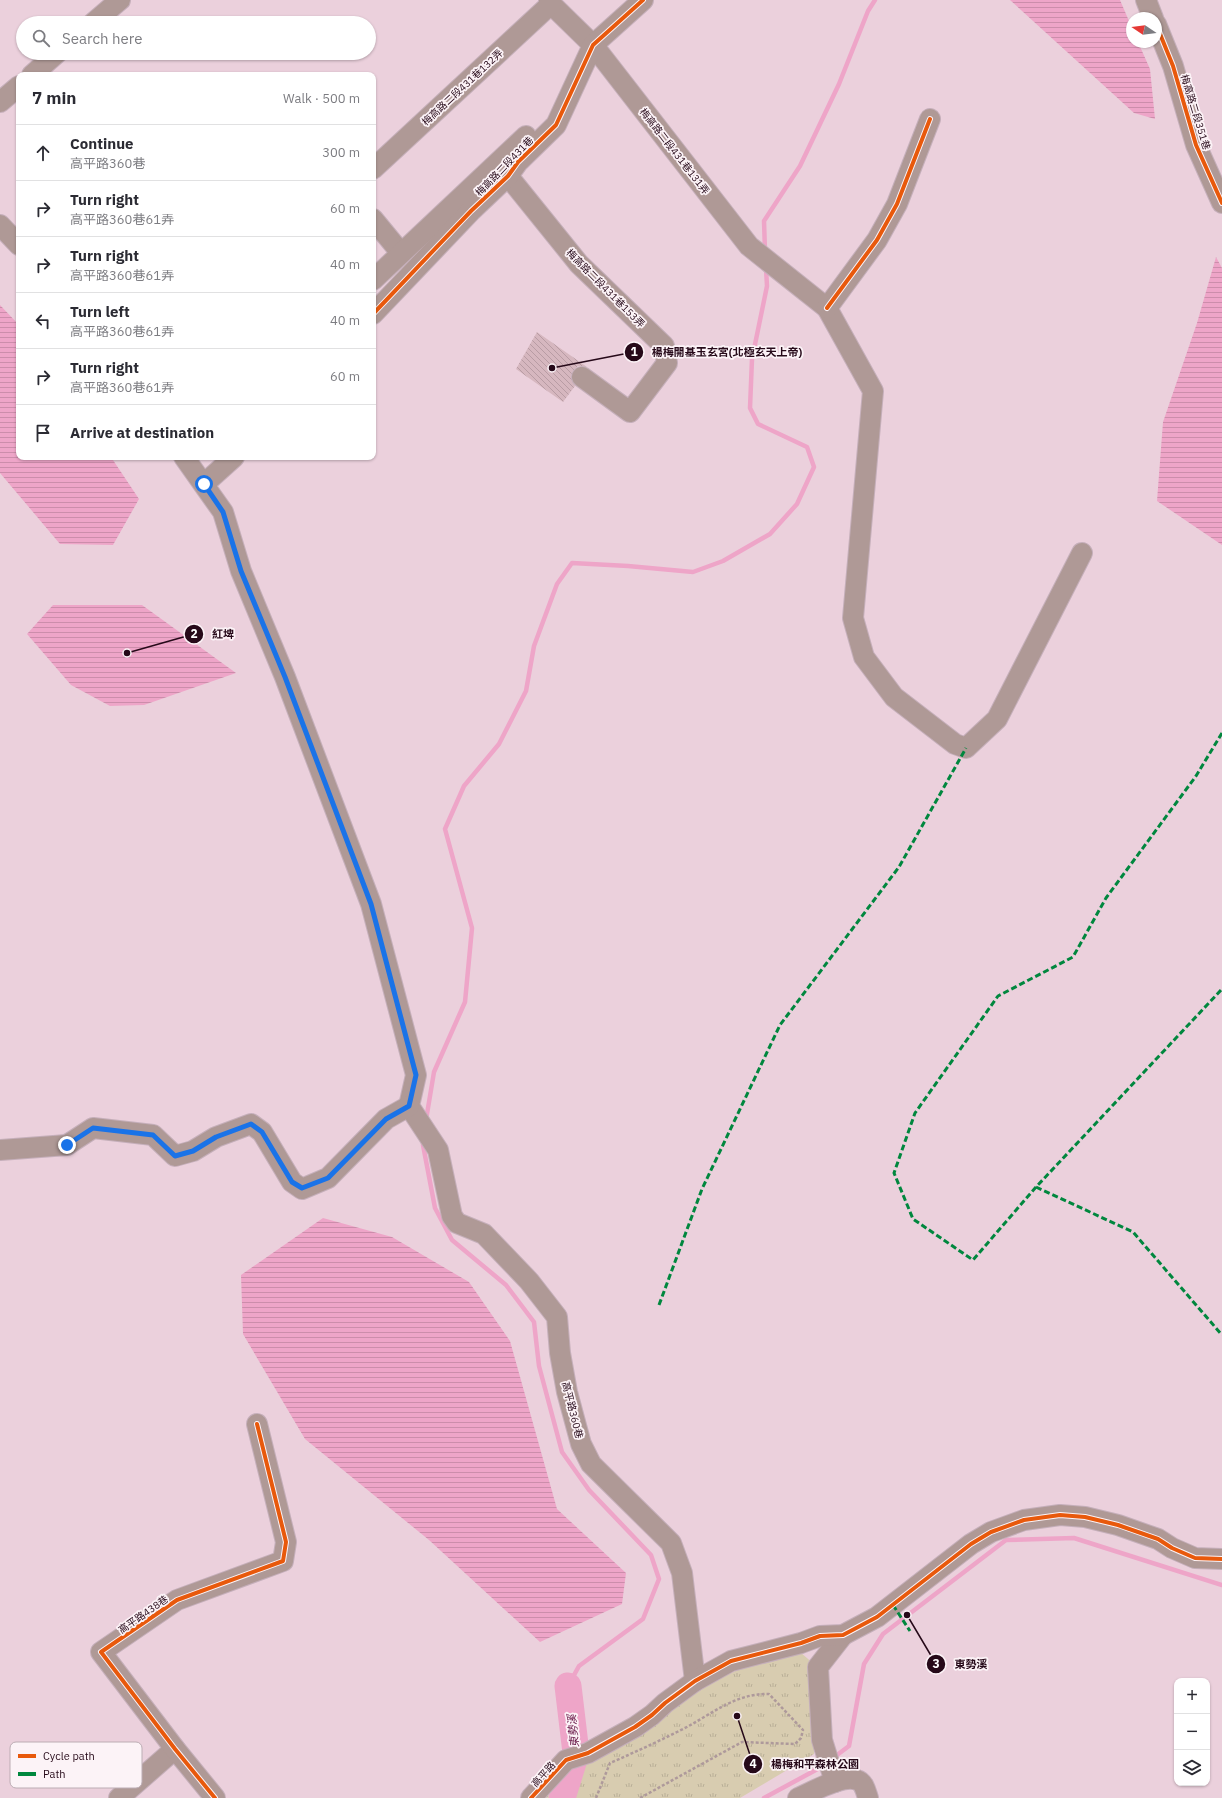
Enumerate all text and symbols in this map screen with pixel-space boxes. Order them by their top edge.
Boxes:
north arrow [1126,12,1162,48]
search box [16,16,376,60]
icon: search [30,27,52,49]
text: Search here [62,29,142,48]
street label: 梅高路二段431巷132弄 [419,46,506,128]
street label: 梅高路二段351巷 [1178,73,1213,151]
text: 7 min [32,87,76,109]
text: Walk · 500 m [283,90,360,107]
street label: 梅高路二段431巷131弄 [637,106,712,197]
text: Continue [70,134,134,153]
street label: 梅高路二段431巷 [473,134,536,199]
icon: ahead [32,142,54,164]
text: 300 m [322,144,360,161]
text: 高平路360巷 [70,155,145,172]
text: Turn right [70,190,139,209]
icon: right [32,198,54,220]
text: 60 m [330,200,360,217]
text: 高平路360巷61弄 [70,211,174,228]
text: Turn right [70,246,139,265]
street label: 梅高路二段431巷153弄 [564,246,648,330]
icon: right [32,254,54,276]
text: 40 m [330,256,360,273]
text: 高平路360巷61弄 [70,267,174,284]
text: Turn left [70,302,130,321]
icon: left [32,310,54,332]
text: 40 m [330,312,360,329]
text: 高平路360巷61弄 [70,323,174,340]
callout: 楊梅開基玉玄宮(北極玄天上帝) [624,340,810,363]
text: 1 [630,344,638,359]
text: 楊梅開基玉玄宮(北極玄天上帝) [652,345,802,359]
text: Turn right [70,358,139,377]
icon: right [32,366,54,388]
text: 60 m [330,368,360,385]
text: 高平路360巷61弄 [70,379,174,396]
icon: arrive [32,422,54,444]
text: Arrive at destination [70,423,214,442]
route start [195,475,213,493]
callout: 紅埤 [184,622,242,645]
text: 2 [190,626,198,641]
text: 紅埤 [212,627,234,641]
route end [58,1136,76,1154]
street label: 高平路360巷 [559,1380,586,1440]
street label: 高平路438巷 [116,1592,171,1636]
callout: 東勢溪 [926,1652,995,1675]
text: 3 [932,1656,940,1671]
text: 東勢溪 [955,1657,988,1671]
map controls [1174,1678,1210,1786]
button: + [1174,1678,1210,1714]
water label: 東勢溪 [564,1712,582,1748]
button: − [1174,1714,1210,1750]
legend [10,1742,142,1788]
text: Cycle path [43,1749,95,1763]
button: layers [1174,1750,1210,1786]
callout: 楊梅和平森林公園 [743,1752,867,1775]
text: 4 [749,1756,757,1771]
text: 楊梅和平森林公園 [771,1757,859,1771]
street label: 高平路 [529,1759,558,1790]
text: Path [43,1767,66,1781]

